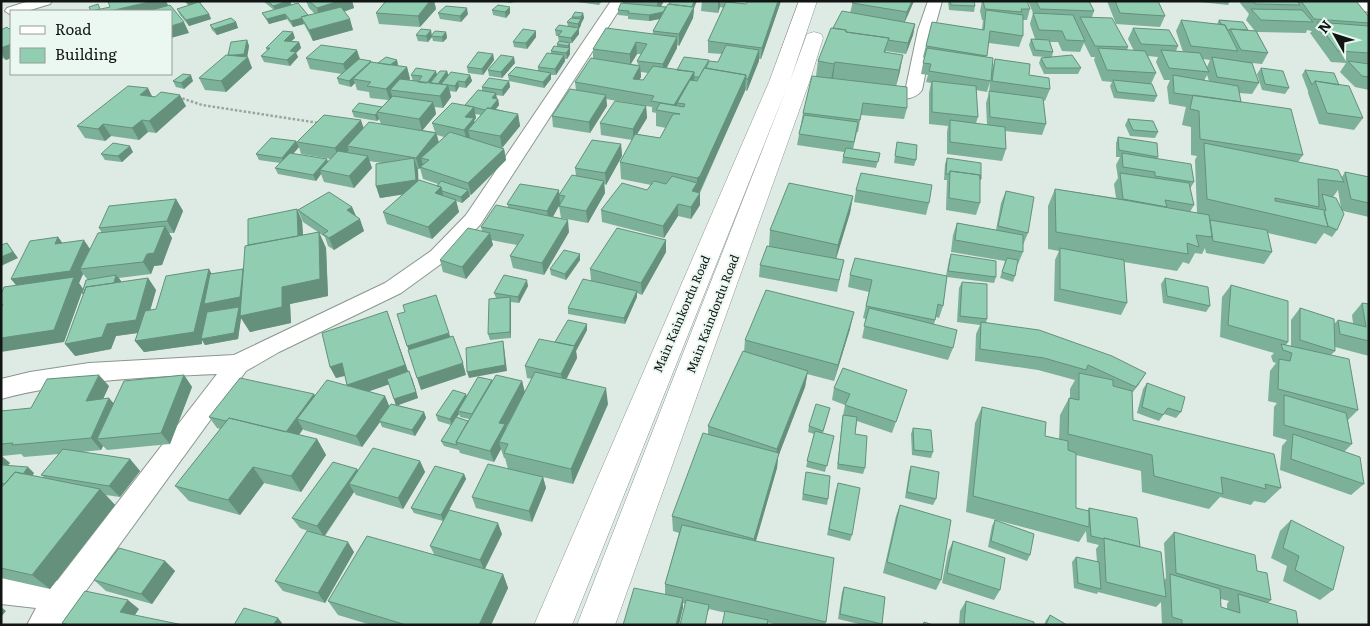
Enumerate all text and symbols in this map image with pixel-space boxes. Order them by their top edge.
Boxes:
legend [10,10,172,75]
north arrow [1310,10,1360,60]
text: N [1313,15,1336,37]
text: Road [55,17,91,40]
text: Building [55,42,117,65]
street label: Main Kaindordu Road [681,251,743,376]
street label: Main Kainkordu Road [648,252,714,375]

